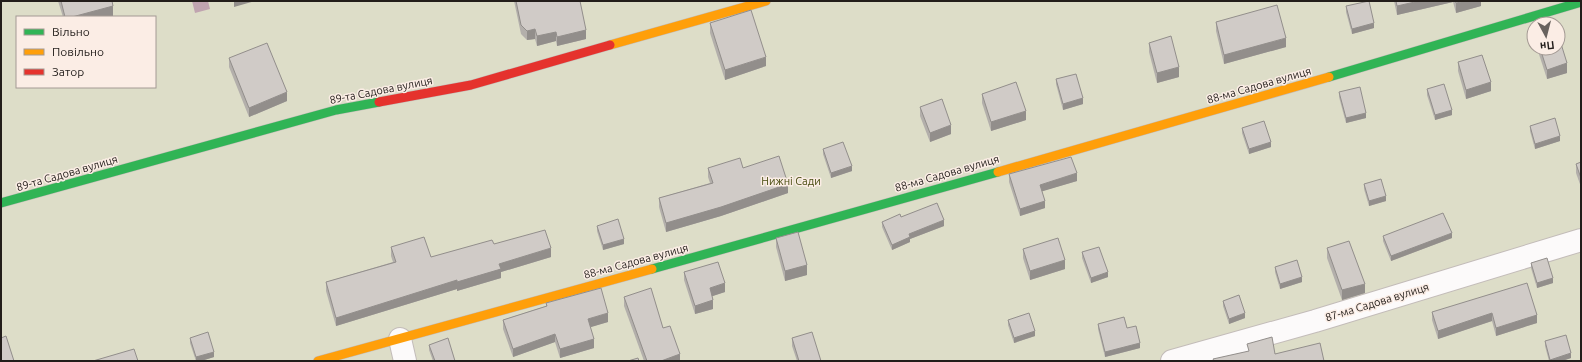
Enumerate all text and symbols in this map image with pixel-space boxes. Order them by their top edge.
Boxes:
legend [16,16,156,88]
north arrow [1526,16,1566,56]
text: Вільно [52,25,90,38]
text: Пн [1539,39,1555,53]
text: Повільно [52,45,104,58]
street label: 88-ма Садова вулиця [1206,64,1312,106]
text: Затор [52,65,84,78]
street label: 89-та Садова вулиця [329,74,433,106]
street label: 88-ма Садова вулиця [894,152,1000,194]
street label: 89-та Садова вулиця [15,153,119,193]
park label: Нижні Сади [761,175,821,187]
street label: 88-ма Садова вулиця [582,241,690,281]
street label: 87-ма Садова вулиця [1324,281,1430,323]

